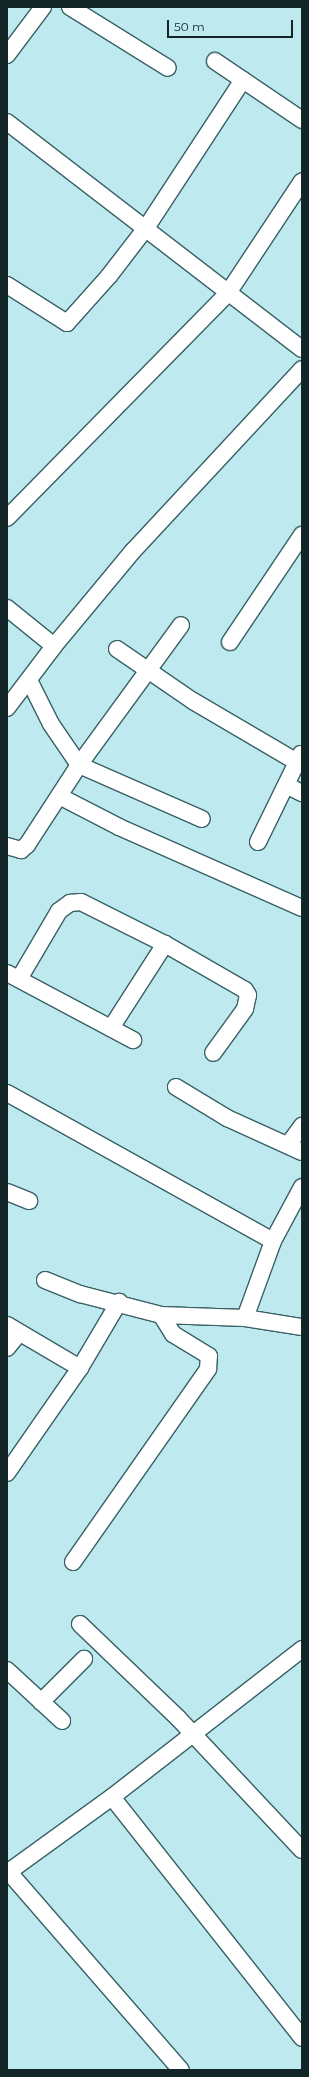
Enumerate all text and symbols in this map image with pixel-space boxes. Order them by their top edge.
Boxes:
scale bar [169,12,295,38]
text: 50 m [174,19,205,34]

